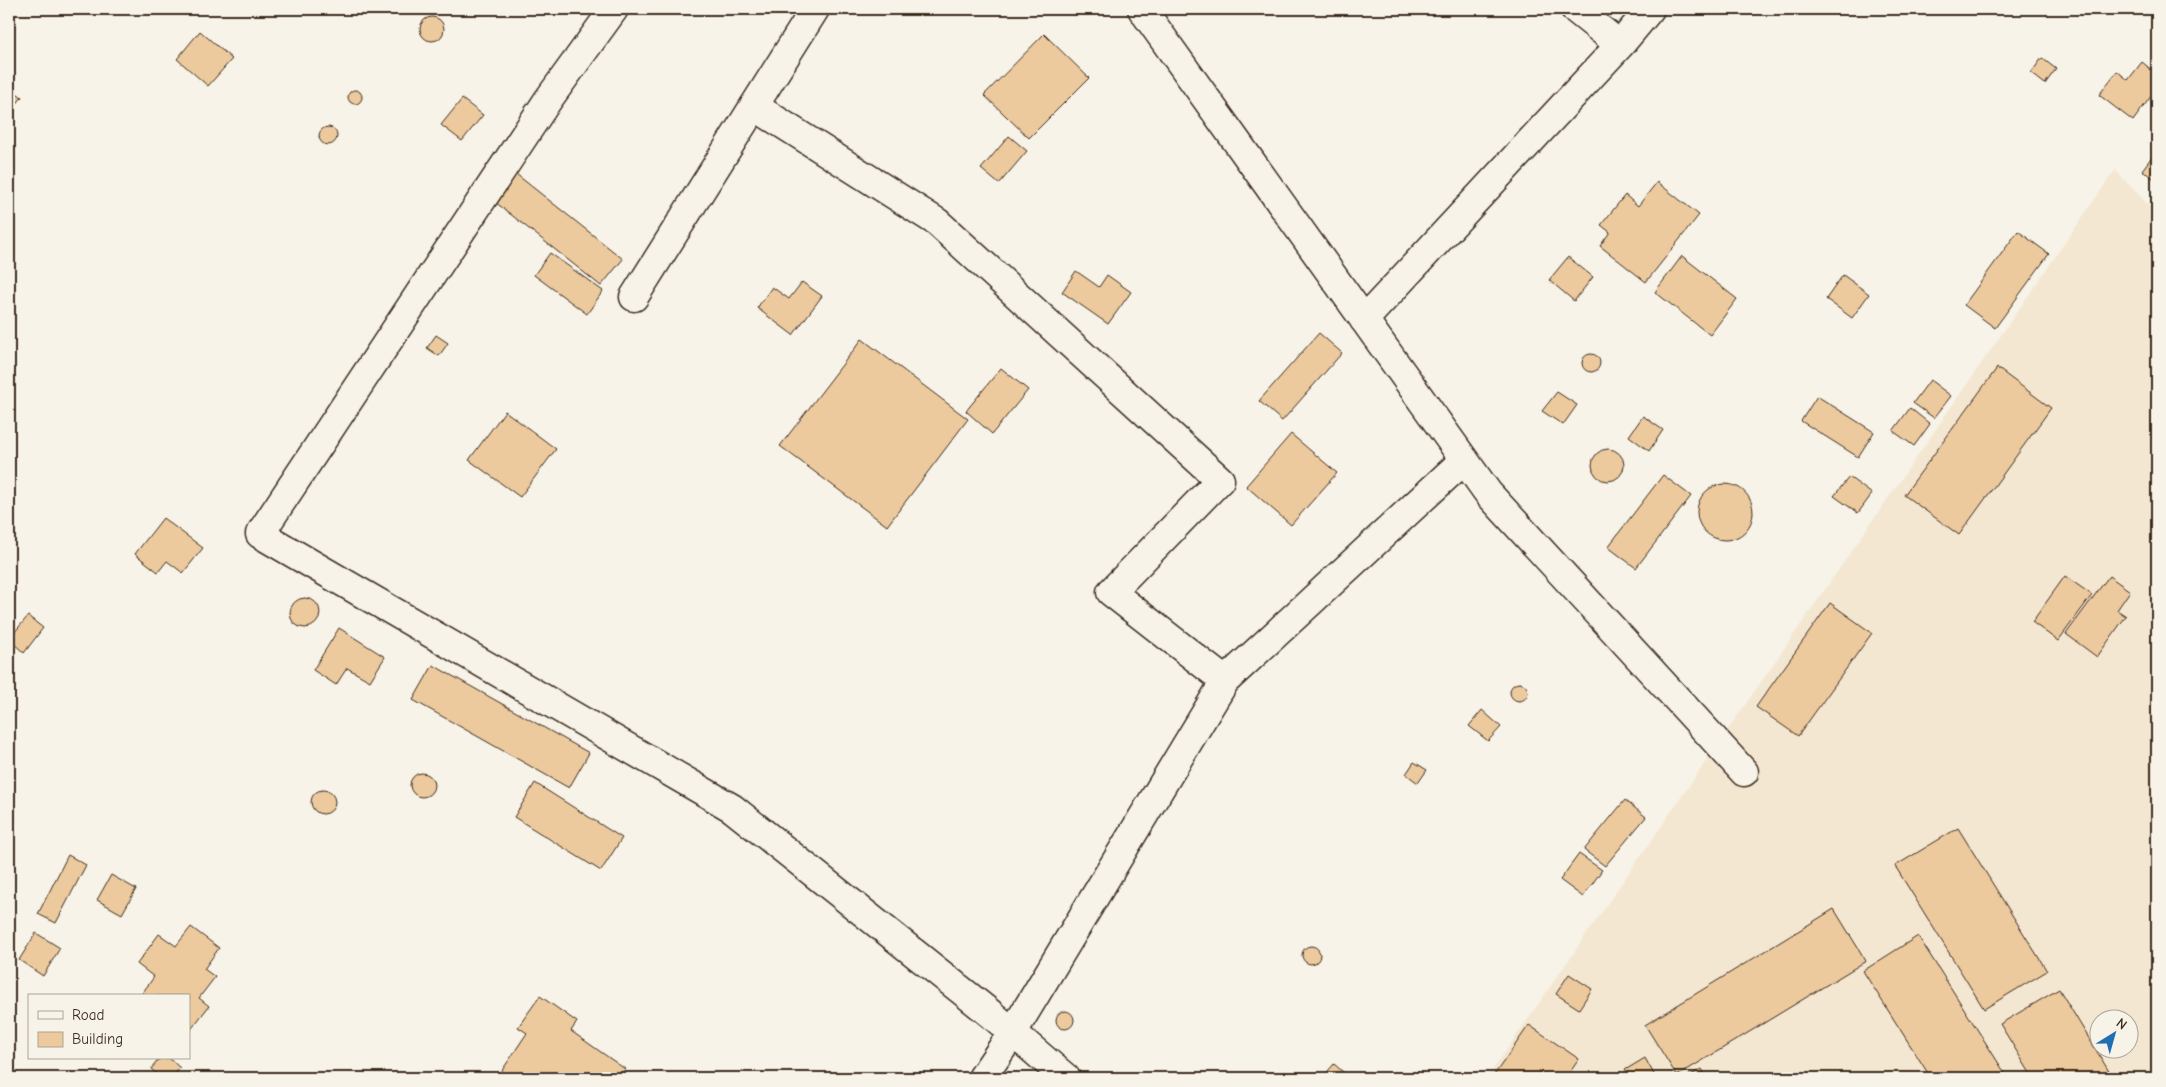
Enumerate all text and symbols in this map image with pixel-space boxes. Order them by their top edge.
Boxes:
legend [28,994,190,1060]
text: Road [72,1006,104,1024]
north arrow [2088,1010,2138,1060]
text: N [2113,1014,2130,1034]
text: Building [72,1030,123,1048]

